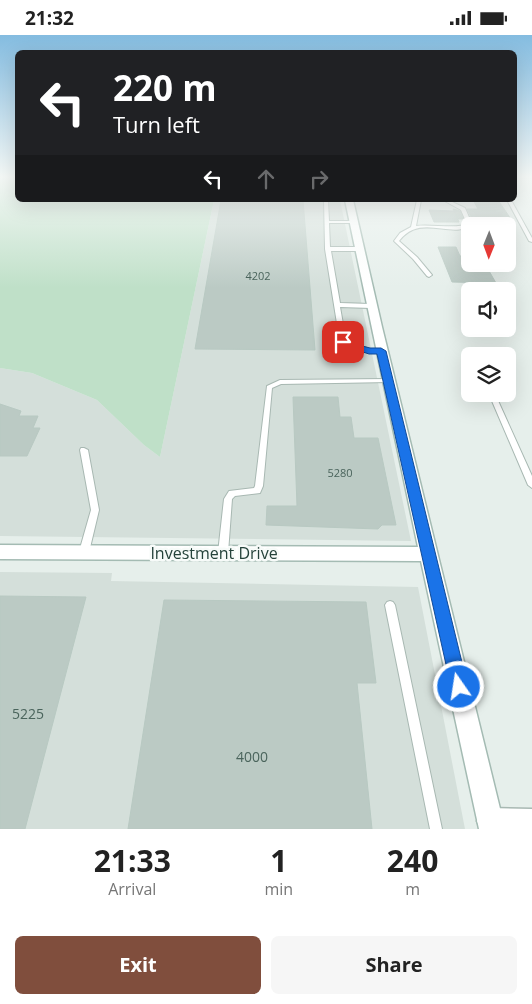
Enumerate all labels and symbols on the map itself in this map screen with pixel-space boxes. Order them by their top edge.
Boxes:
north arrow [461,217,516,273]
house number: 4202 [245,268,271,283]
pin [322,321,364,363]
house number: 5280 [327,465,353,480]
street label: Investment Drive [150,542,278,564]
position arrow [432,660,484,712]
house number: 5225 [12,704,44,723]
house number: 4000 [236,747,268,766]

